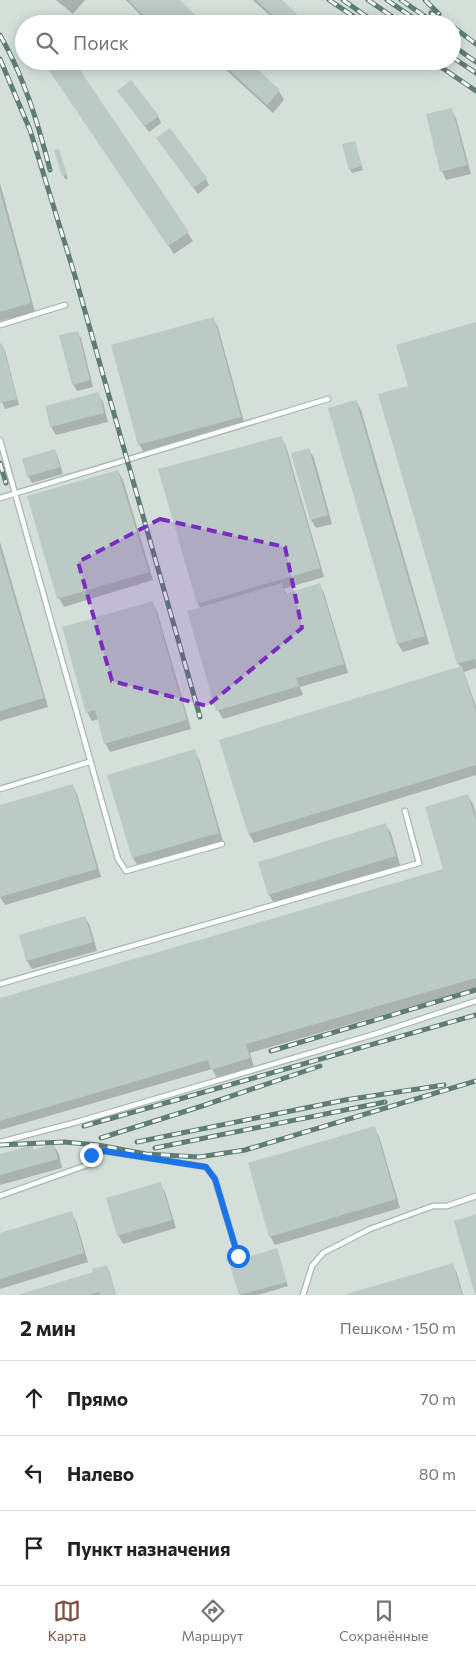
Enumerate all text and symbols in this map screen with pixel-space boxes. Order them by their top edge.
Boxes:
search box [15,15,461,70]
icon: search [33,29,61,57]
text: Поиск [73,31,129,54]
route end [80,1144,103,1167]
route start [227,1245,250,1268]
text: 2 мин [20,1315,76,1340]
text: Пешком · 150 m [340,1318,456,1337]
icon: ahead [20,1384,48,1412]
text: Прямо [67,1387,128,1410]
text: 70 m [420,1389,456,1408]
icon: left [20,1459,48,1487]
text: Налево [67,1462,134,1485]
text: 80 m [419,1464,456,1483]
icon: arrive [20,1534,48,1562]
text: Пункт назначения [67,1537,230,1560]
tab: Карта [48,1597,86,1644]
tab: Маршрут [182,1597,244,1644]
tab: Сохранённые [339,1597,428,1644]

